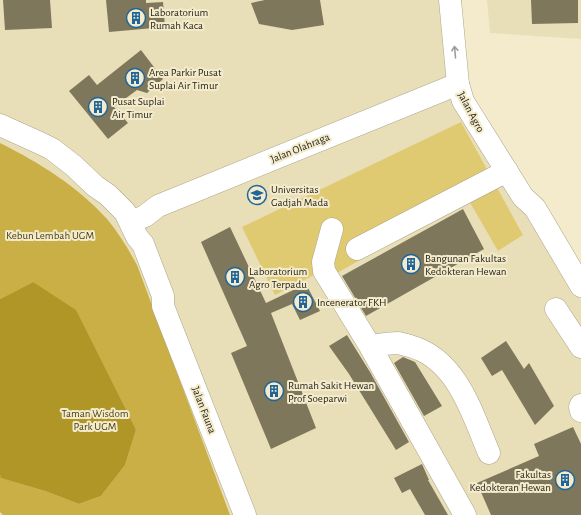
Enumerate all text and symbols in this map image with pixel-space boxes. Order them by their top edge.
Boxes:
building icon: Laboratorium Rumah Kaca [125,7,147,29]
place label: Laboratorium Rumah Kaca [150,7,208,31]
one-way arrow [451,46,459,59]
building icon: Area Parkir Pusat Suplai Air Timur [124,67,146,89]
place label: Area Parkir Pusat Suplai Air Timur [149,67,222,91]
street label: Jalan Agro [456,90,486,134]
building icon: Pusat Suplai Air Timur [87,96,109,118]
place label: Pusat Suplai Air Timur [112,96,165,120]
street label: Jalan Olahraga [269,131,331,165]
school or university icon: Universitas Gadjah Mada [246,184,268,206]
place label: Universitas Gadjah Mada [271,184,328,208]
park label: Kebun Lembah UGM [6,230,94,241]
building icon: Bangunan Fakultas Kedokteran Hewan [400,253,422,275]
place label: Bangunan Fakultas Kedokteran Hewan [425,253,507,277]
building icon: Laboratorium Agro Terpadu [224,266,246,288]
place label: Laboratorium Agro Terpadu [249,266,307,290]
building icon: Incenerator FKH [292,291,314,313]
place label: Incenerator FKH [317,297,386,308]
building icon: Rumah Sakit Hewan Prof Soeparwi [263,380,285,402]
place label: Rumah Sakit Hewan Prof Soeparwi [288,380,374,404]
street label: Jalan Fauna [190,385,218,435]
park label: Taman Wisdom Park UGM [61,408,129,432]
place label: Fakultas Kedokteran Hewan [469,469,551,493]
building icon: Fakultas Kedokteran Hewan [554,469,576,491]

